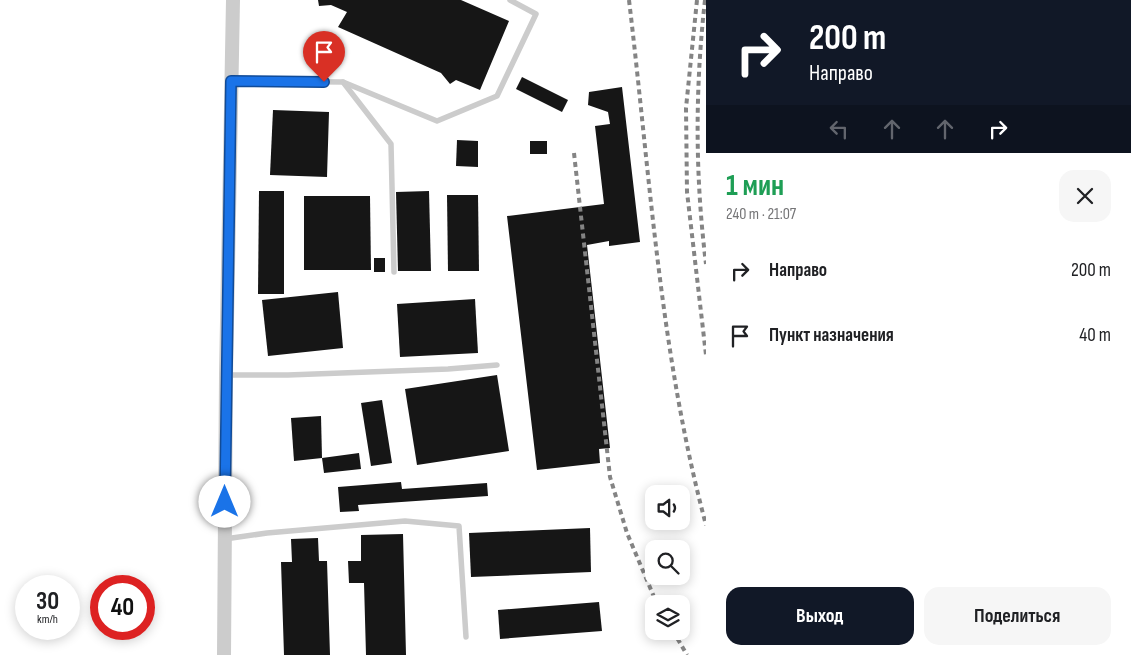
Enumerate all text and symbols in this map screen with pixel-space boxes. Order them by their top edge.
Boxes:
text: 200 m [809,17,886,60]
icon: right [726,20,791,85]
pin [303,31,345,82]
icon: arrive [310,38,338,66]
text: Направо [809,60,873,87]
icon: left [825,115,853,143]
icon: ahead [878,115,906,143]
icon: ahead [931,115,959,143]
icon: right [984,115,1012,143]
text: 1 мин [726,168,784,204]
button: close [1059,170,1111,222]
text: 240 m · 21:07 [726,205,796,224]
icon: right [726,257,754,285]
text: Направо [769,259,827,282]
text: 200 m [1071,259,1111,282]
icon: arrive [726,322,754,350]
text: Пункт назначения [769,324,894,347]
text: 40 m [1079,324,1111,347]
position arrow [198,475,250,527]
map controls [645,485,690,640]
button: sound [645,485,690,530]
button: search [645,540,690,585]
speed limit sign: 40 [90,575,155,640]
text: 30 [36,586,59,617]
button: Выход [726,587,914,645]
button: Поделиться [924,587,1111,645]
button: layers [645,595,690,640]
text: km/h [37,612,58,627]

